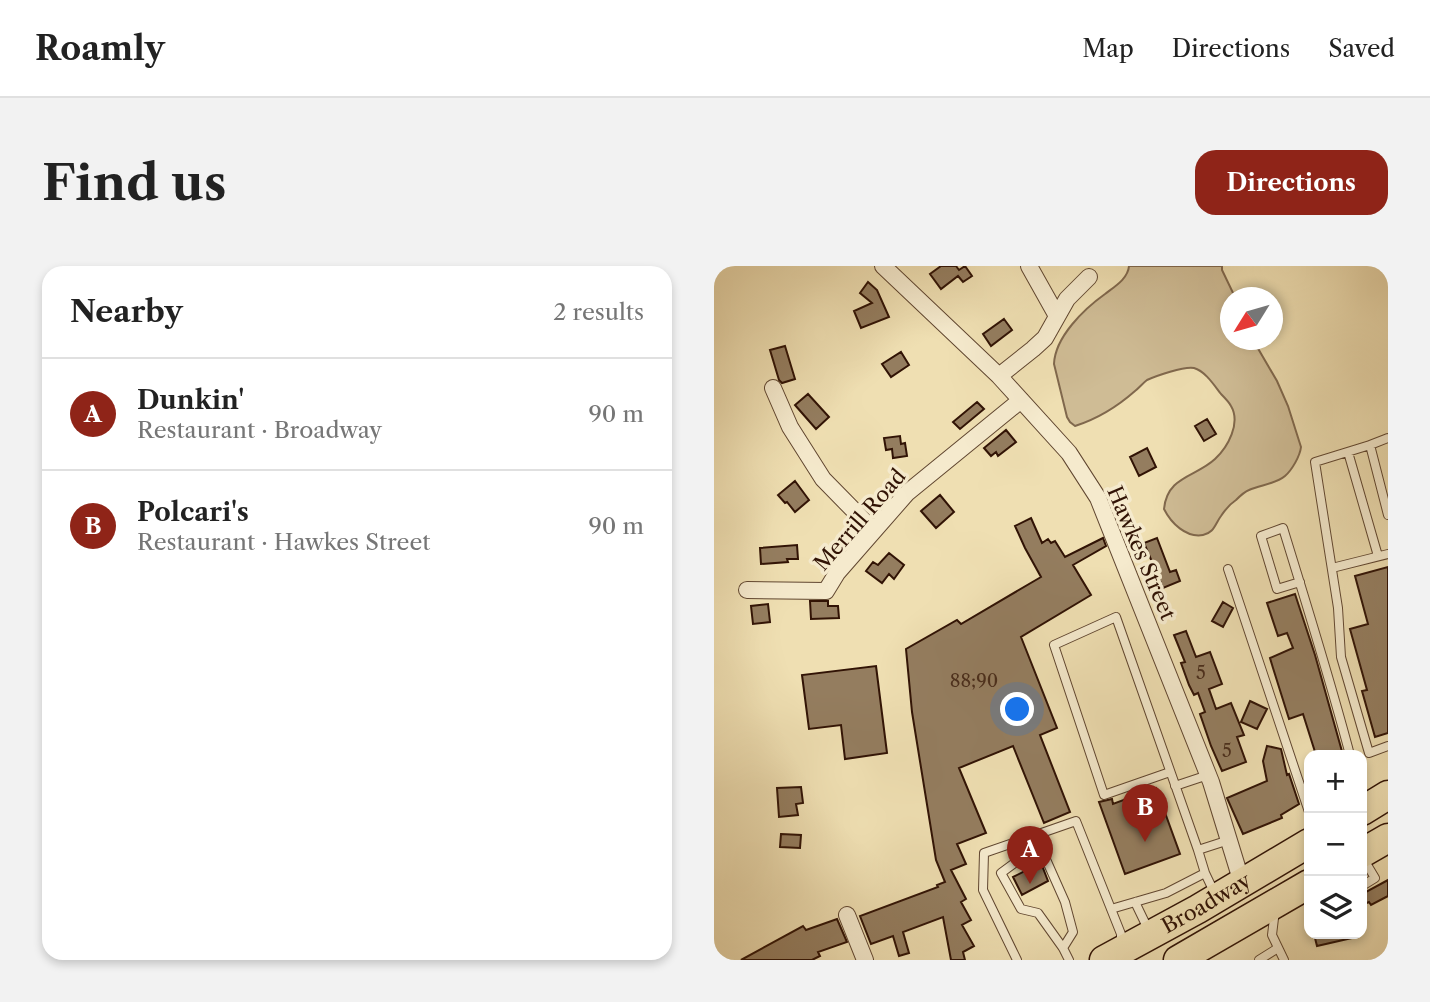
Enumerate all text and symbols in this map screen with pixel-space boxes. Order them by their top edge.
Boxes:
text: Roamly [35,28,165,69]
text: Map [1082,34,1134,63]
text: Directions [1172,34,1290,63]
text: Saved [1328,34,1395,63]
button: Directions [1195,150,1388,215]
text: Find us [42,152,226,213]
north arrow [1220,287,1283,350]
text: Nearby [70,293,183,330]
text: 2 results [553,298,644,326]
text: Dunkin' [137,384,244,416]
text: A [84,400,102,428]
text: 90 m [588,400,644,428]
text: Restaurant · Broadway [137,416,382,444]
street label: Merrill Road [809,464,911,576]
street label: Hawkes Street [1102,482,1181,624]
text: Polcari's [137,496,249,528]
text: B [84,512,102,540]
text: 90 m [588,512,644,540]
text: Restaurant · Hawkes Street [137,528,430,556]
house number: 5 [1196,662,1206,684]
house number: 88;90 [950,670,998,692]
your location [1000,692,1034,726]
house number: 5 [1222,740,1232,762]
map controls [1304,750,1367,939]
button: + [1304,750,1367,813]
pin: B [1122,784,1168,842]
button: − [1304,813,1367,876]
pin: A [1007,826,1053,884]
street label: Broadway [1157,867,1255,938]
button: layers [1304,876,1367,939]

